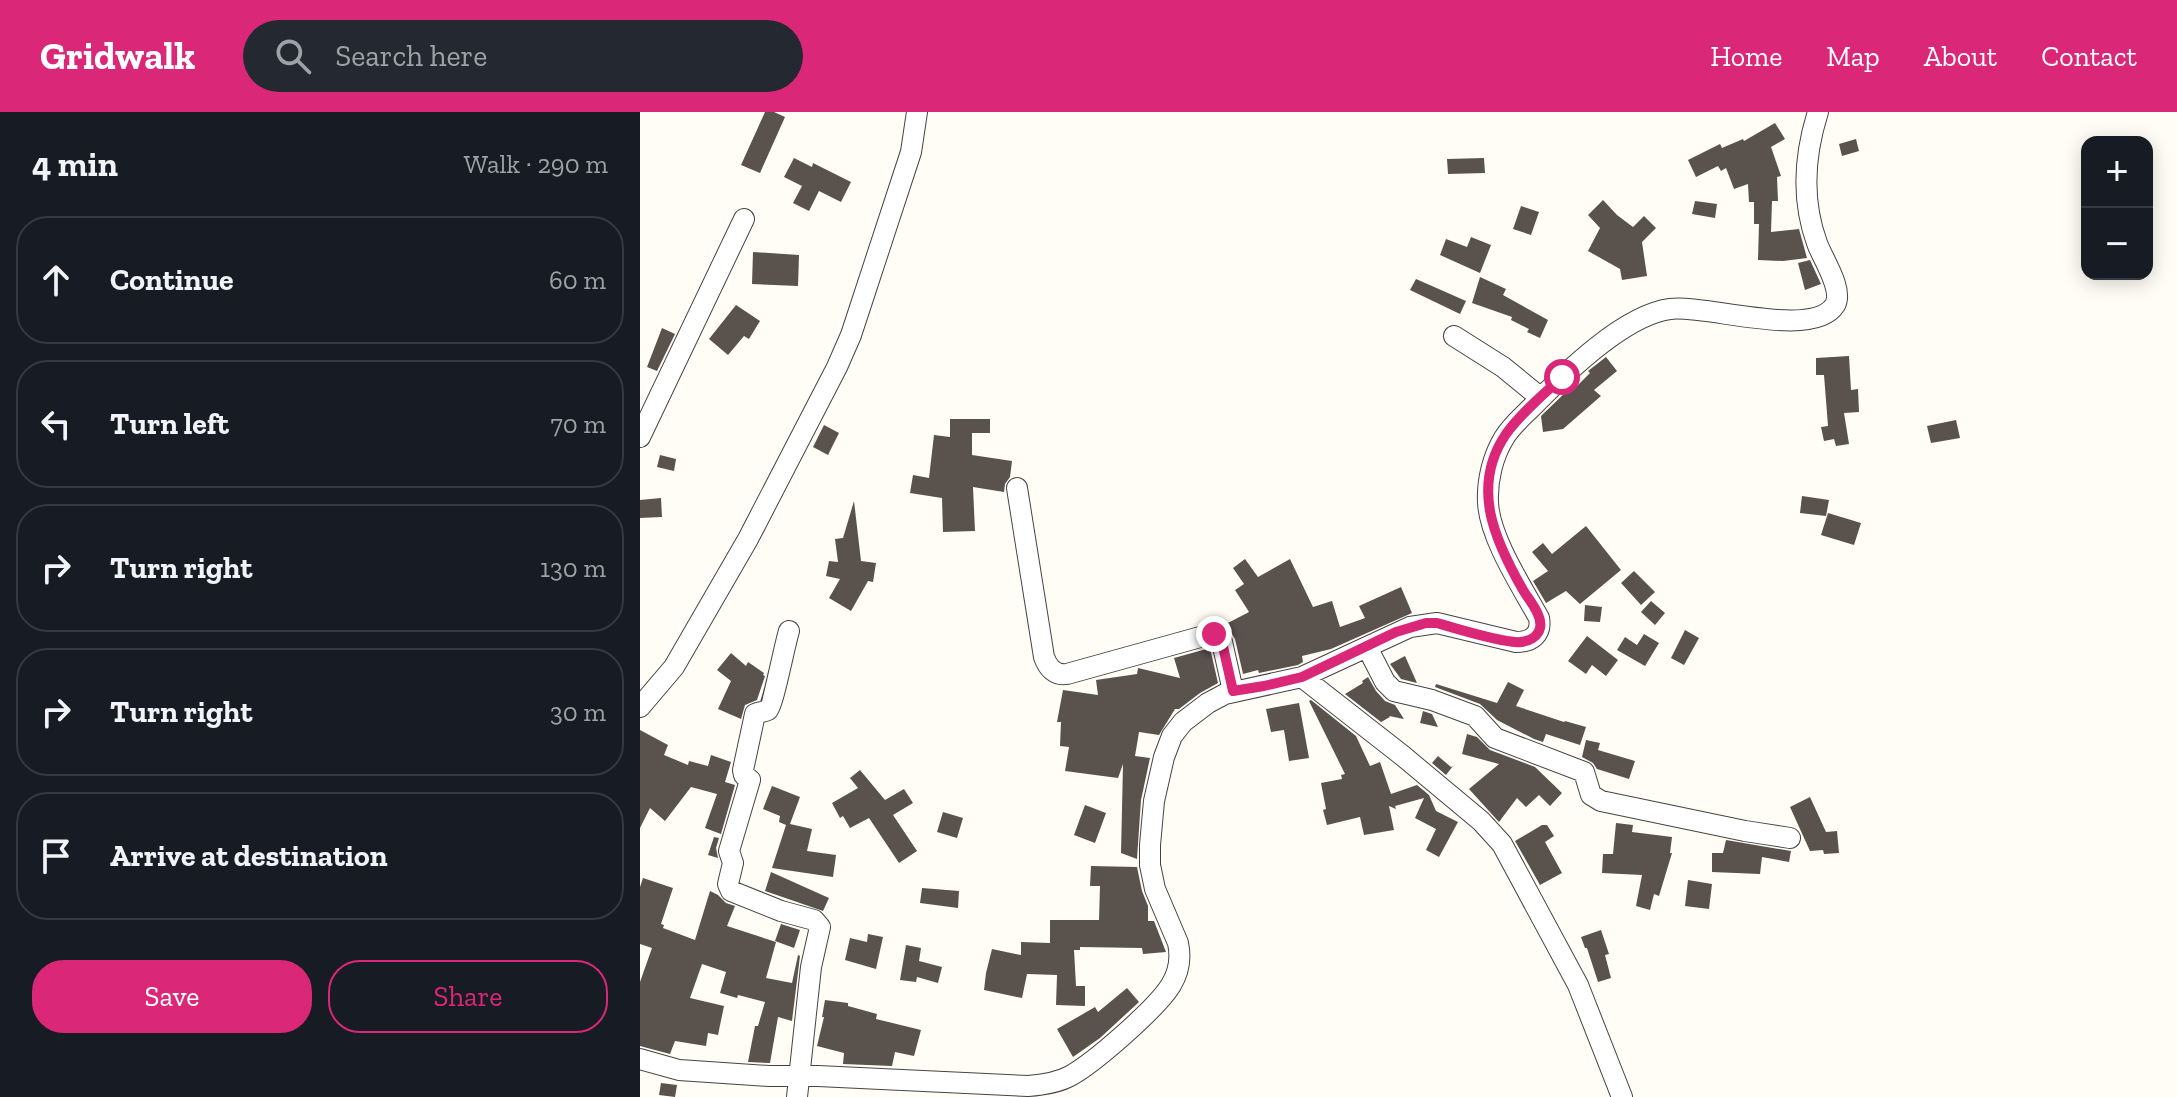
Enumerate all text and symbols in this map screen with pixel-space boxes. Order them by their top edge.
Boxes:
search box [243,20,803,92]
text: Gridwalk [40,33,195,79]
icon: search [271,34,315,78]
text: Search here [335,38,487,74]
text: Home [1710,40,1782,73]
text: Map [1826,40,1880,73]
text: About [1924,40,1997,73]
text: Contact [2041,40,2137,73]
map controls [2081,136,2153,280]
button: + [2081,136,2153,208]
text: 4 min [32,144,118,185]
text: Walk · 290 m [464,148,608,180]
button: − [2081,208,2153,280]
icon: ahead [34,258,78,302]
text: Continue [110,262,234,298]
text: 60 m [549,264,606,296]
route start [1544,359,1580,395]
icon: left [34,402,78,446]
text: Turn left [110,406,229,442]
text: 70 m [550,408,606,440]
icon: right [34,546,78,590]
text: Turn right [110,550,252,586]
text: 130 m [540,552,606,584]
route end [1196,616,1232,652]
icon: right [34,690,78,734]
text: Turn right [110,694,252,730]
text: 30 m [550,696,606,728]
icon: arrive [34,834,78,878]
text: Arrive at destination [110,838,387,874]
button: Save [32,960,312,1033]
button: Share [328,960,608,1033]

